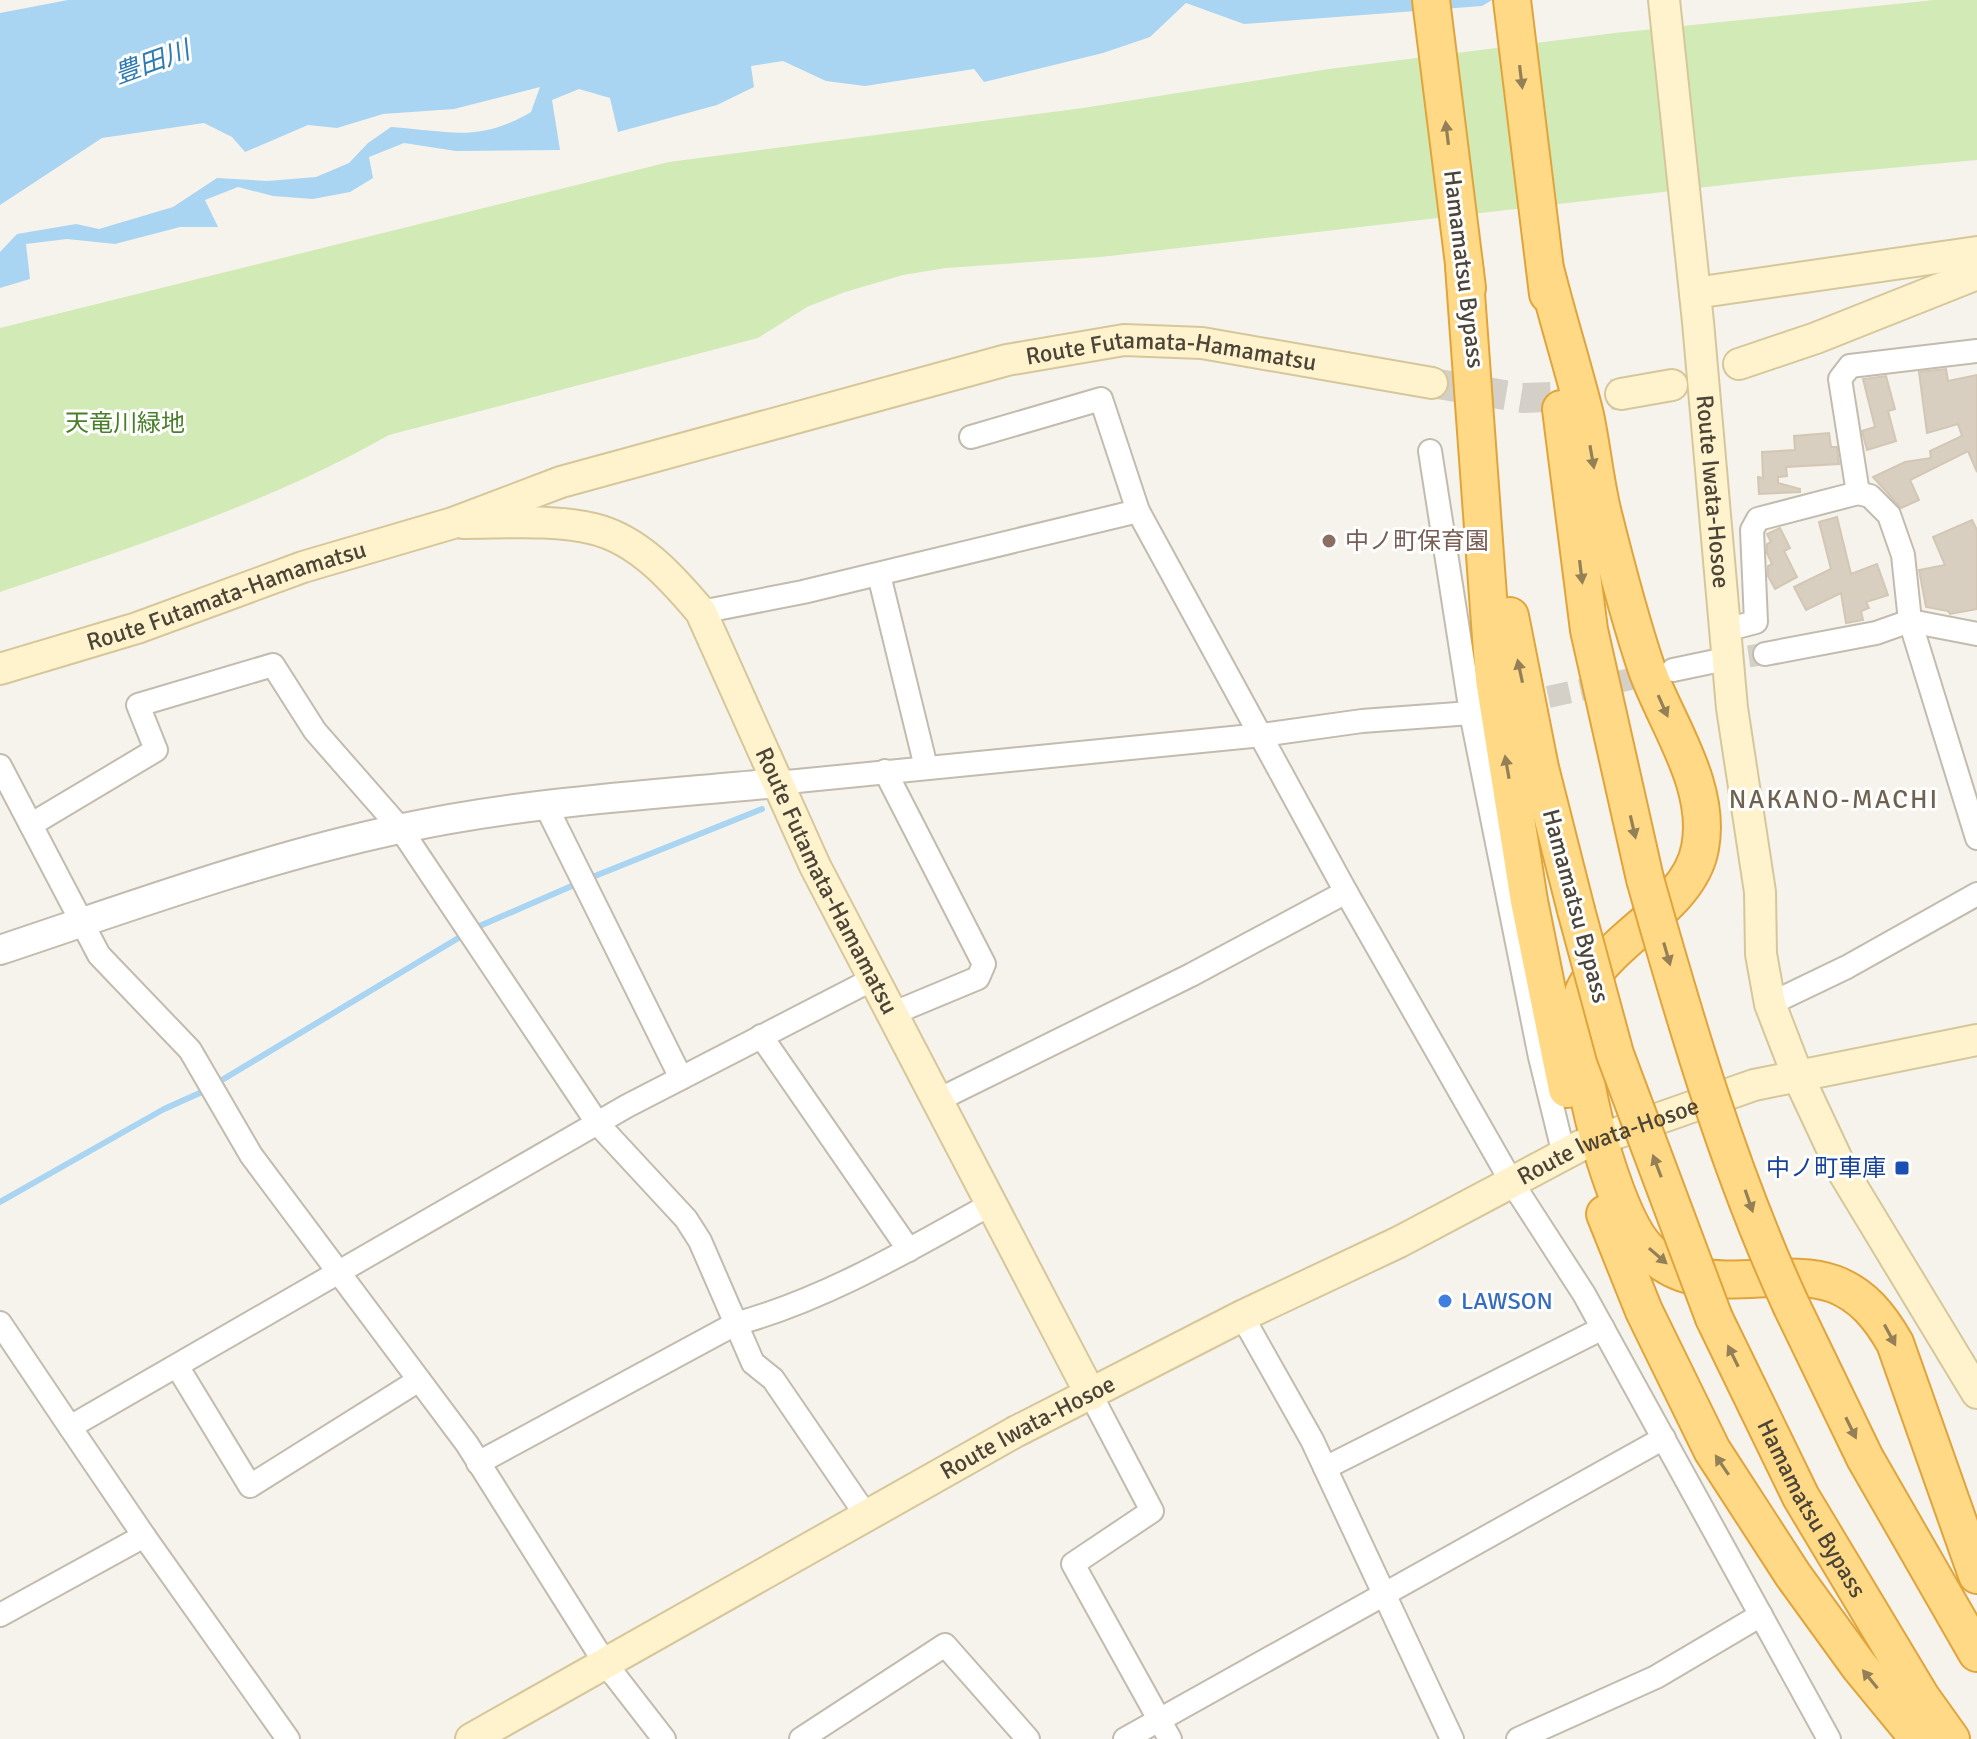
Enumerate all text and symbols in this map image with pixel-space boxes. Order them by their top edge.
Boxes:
water label: 豊田川 [110,34,197,91]
one-way arrow [1515,65,1528,90]
one-way arrow [1440,120,1453,145]
street label: Hamamatsu Bypass [1437,168,1491,370]
street label: Route Futamata-Hamamatsu [1023,325,1319,378]
street label: Route Iwata-Hosoe [1689,394,1736,589]
park label: 天竜川緑地 [65,408,185,438]
one-way arrow [1587,444,1599,469]
place label: 中ノ町保育園 [1345,526,1489,556]
marker: 中ノ町保育園 [1320,532,1338,550]
street label: Route Futamata-Hamamatsu [83,534,370,657]
one-way arrow [1575,560,1588,585]
one-way arrow [1513,658,1526,683]
one-way arrow [1657,694,1670,718]
street label: Route Futamata-Hamamatsu [749,743,905,1019]
one-way arrow [1501,755,1513,780]
district label: NAKANO-MACHI [1729,784,1939,816]
street label: Hamamatsu Bypass [1536,806,1616,1006]
one-way arrow [1627,815,1640,840]
one-way arrow [1661,942,1673,967]
street label: Route Iwata-Hosoe [1512,1090,1703,1192]
place label: 中ノ町車庫 [1766,1153,1886,1183]
one-way arrow [1650,1154,1663,1178]
marker: 中ノ町車庫 [1893,1159,1911,1177]
one-way arrow [1743,1189,1755,1213]
one-way arrow [1649,1247,1668,1265]
place label: LAWSON [1461,1286,1553,1316]
marker: LAWSON [1436,1292,1454,1310]
one-way arrow [1883,1323,1896,1346]
one-way arrow [1726,1344,1740,1367]
street label: Route Iwata-Hosoe [935,1368,1120,1486]
street label: Hamamatsu Bypass [1750,1414,1873,1603]
one-way arrow [1844,1416,1858,1440]
one-way arrow [1715,1454,1730,1476]
one-way arrow [1862,1669,1879,1689]

